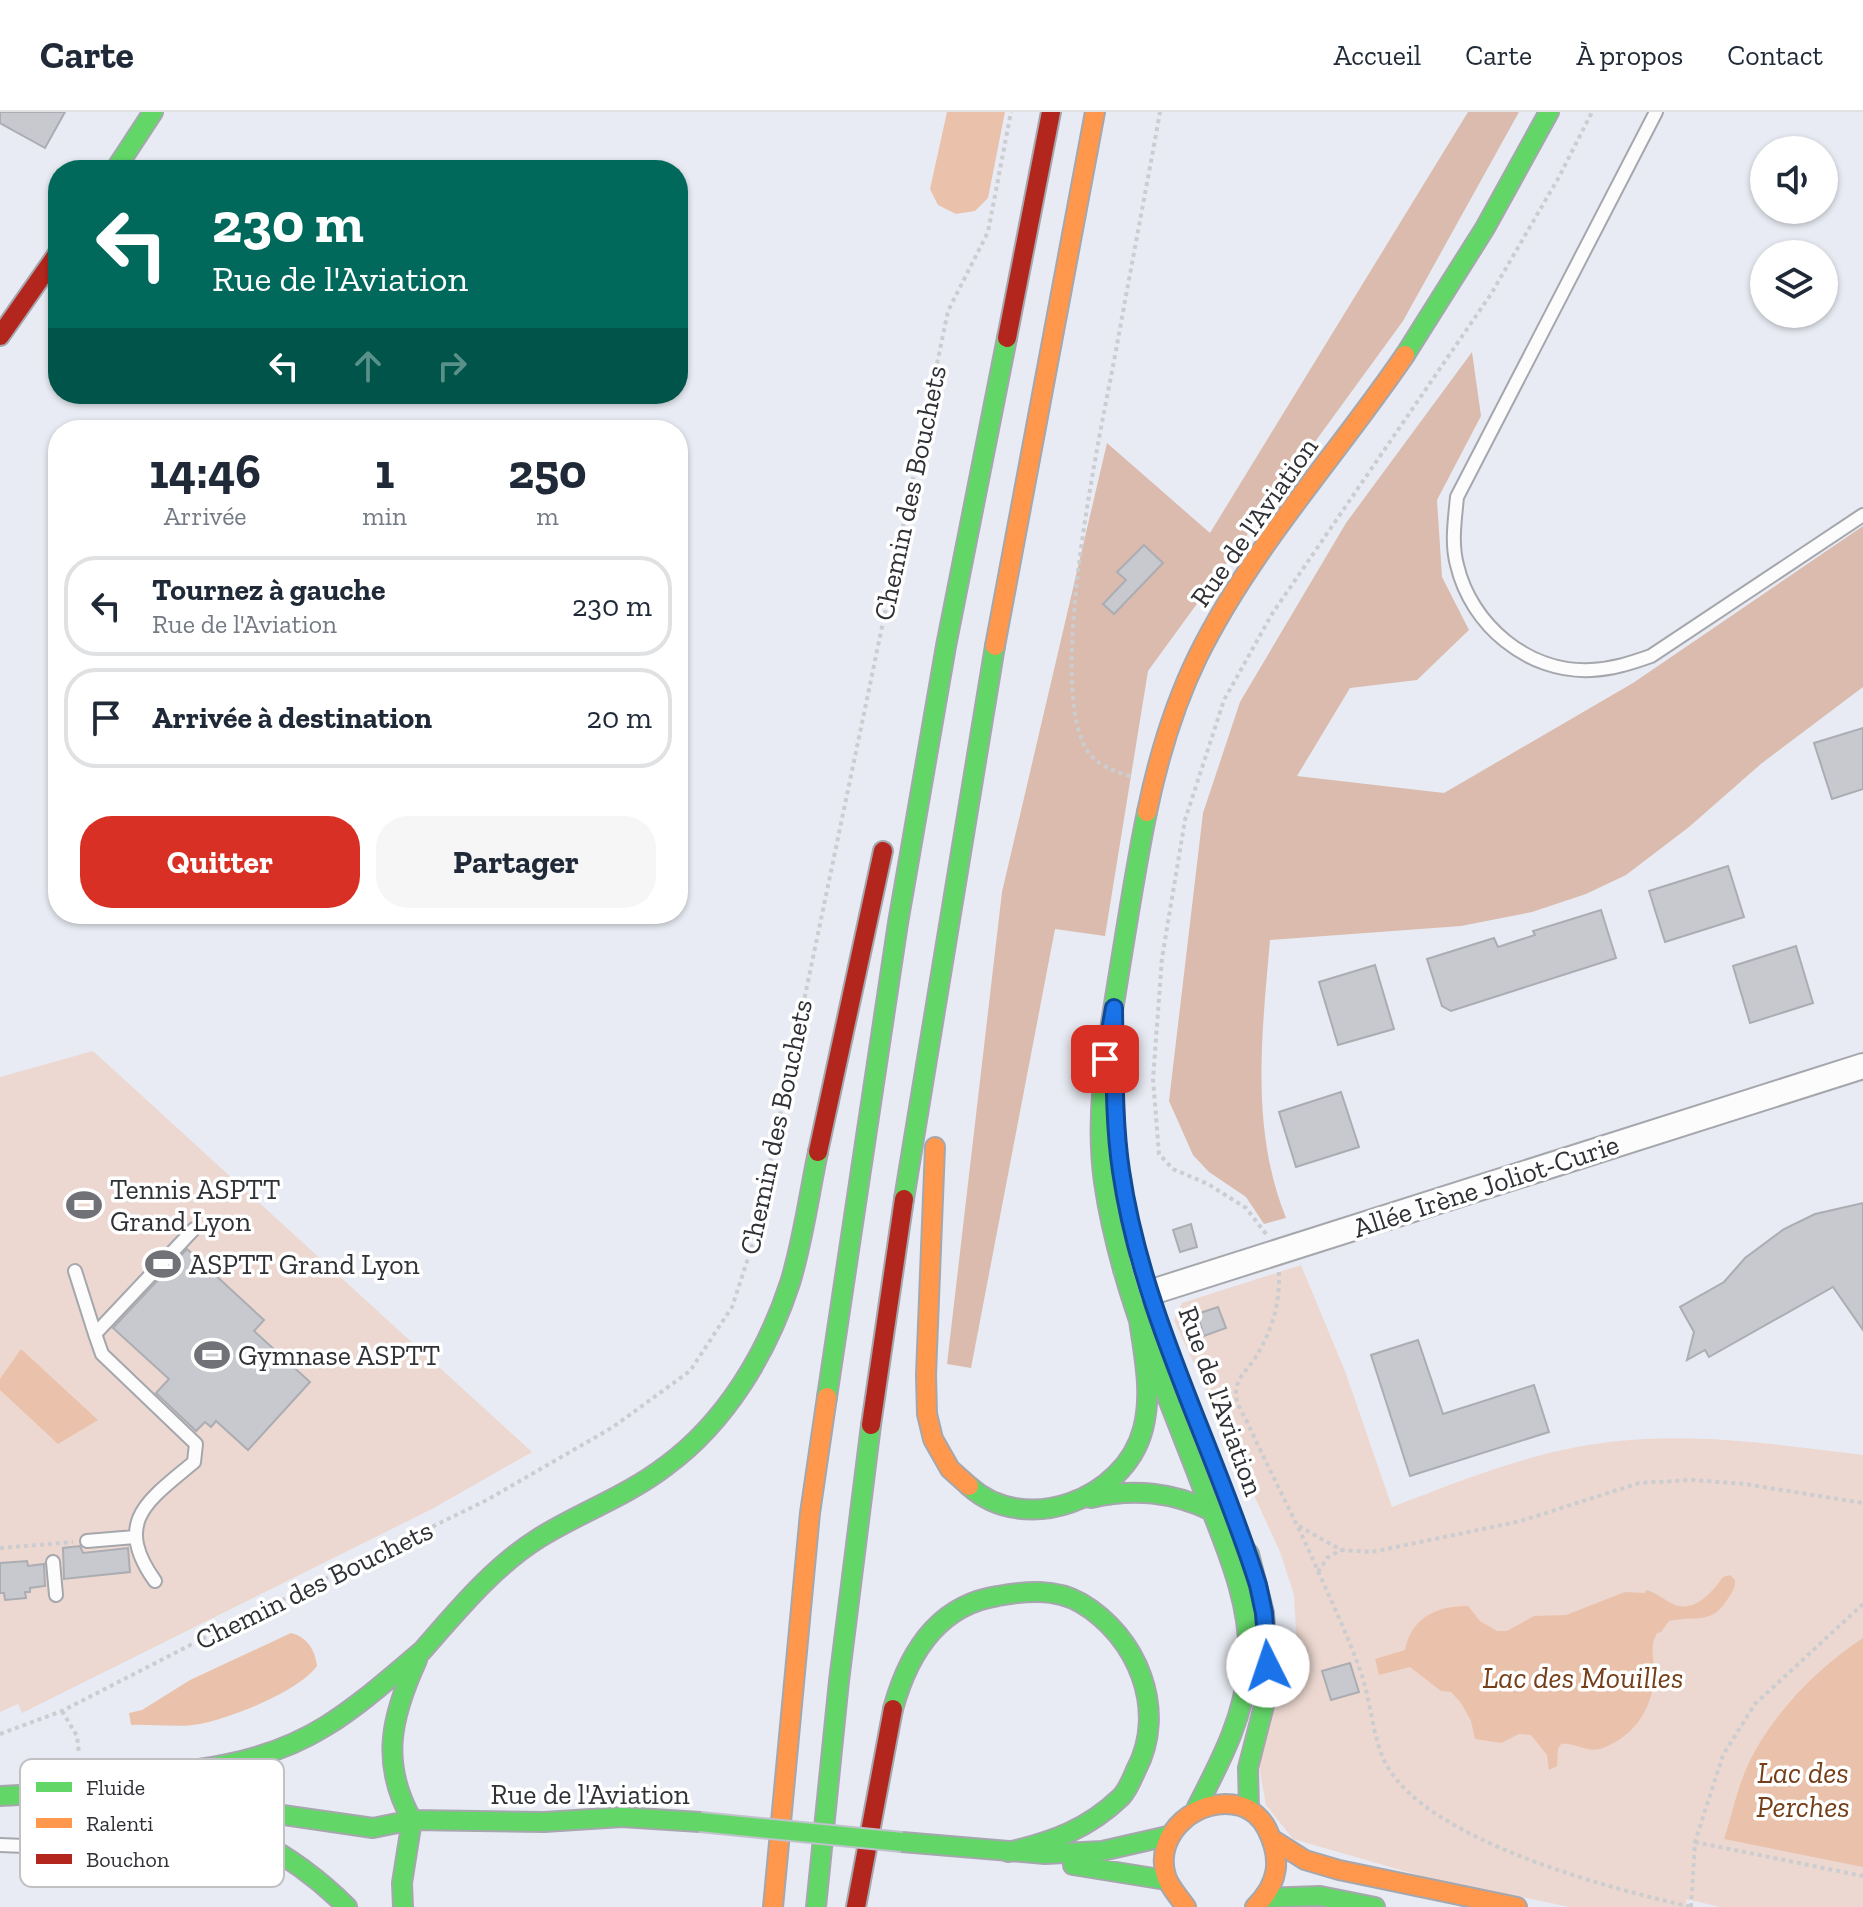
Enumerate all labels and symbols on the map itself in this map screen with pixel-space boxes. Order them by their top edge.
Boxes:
street label: Chemin des Bouchets [867,362,953,624]
street label: Rue de l'Aviation [1183,431,1325,613]
street label: Chemin des Bouchets [733,996,819,1258]
pin [1071,1025,1139,1093]
street label: Allée Irène Joliot-Curie [1349,1127,1623,1245]
place label: Tennis ASPTT Grand Lyon [110,1173,280,1238]
sports icon: Tennis ASPTT Grand Lyon [65,1186,103,1224]
sports icon: ASPTT Grand Lyon [144,1245,182,1283]
place label: ASPTT Grand Lyon [189,1248,420,1281]
street label: Rue de l'Aviation [1171,1302,1271,1500]
sports icon: Gymnase ASPTT [193,1336,231,1374]
place label: Gymnase ASPTT [238,1339,440,1372]
street label: Chemin des Bouchets [190,1513,438,1657]
position arrow [1226,1624,1310,1708]
water label: Lac des Mouilles [1482,1660,1684,1696]
water label: Lac des Perches [1756,1755,1850,1825]
legend [20,1759,284,1887]
text: Fluide [86,1774,145,1801]
street label: Rue de l'Aviation [490,1778,690,1811]
text: Ralenti [86,1810,153,1837]
text: Bouchon [86,1846,170,1873]

